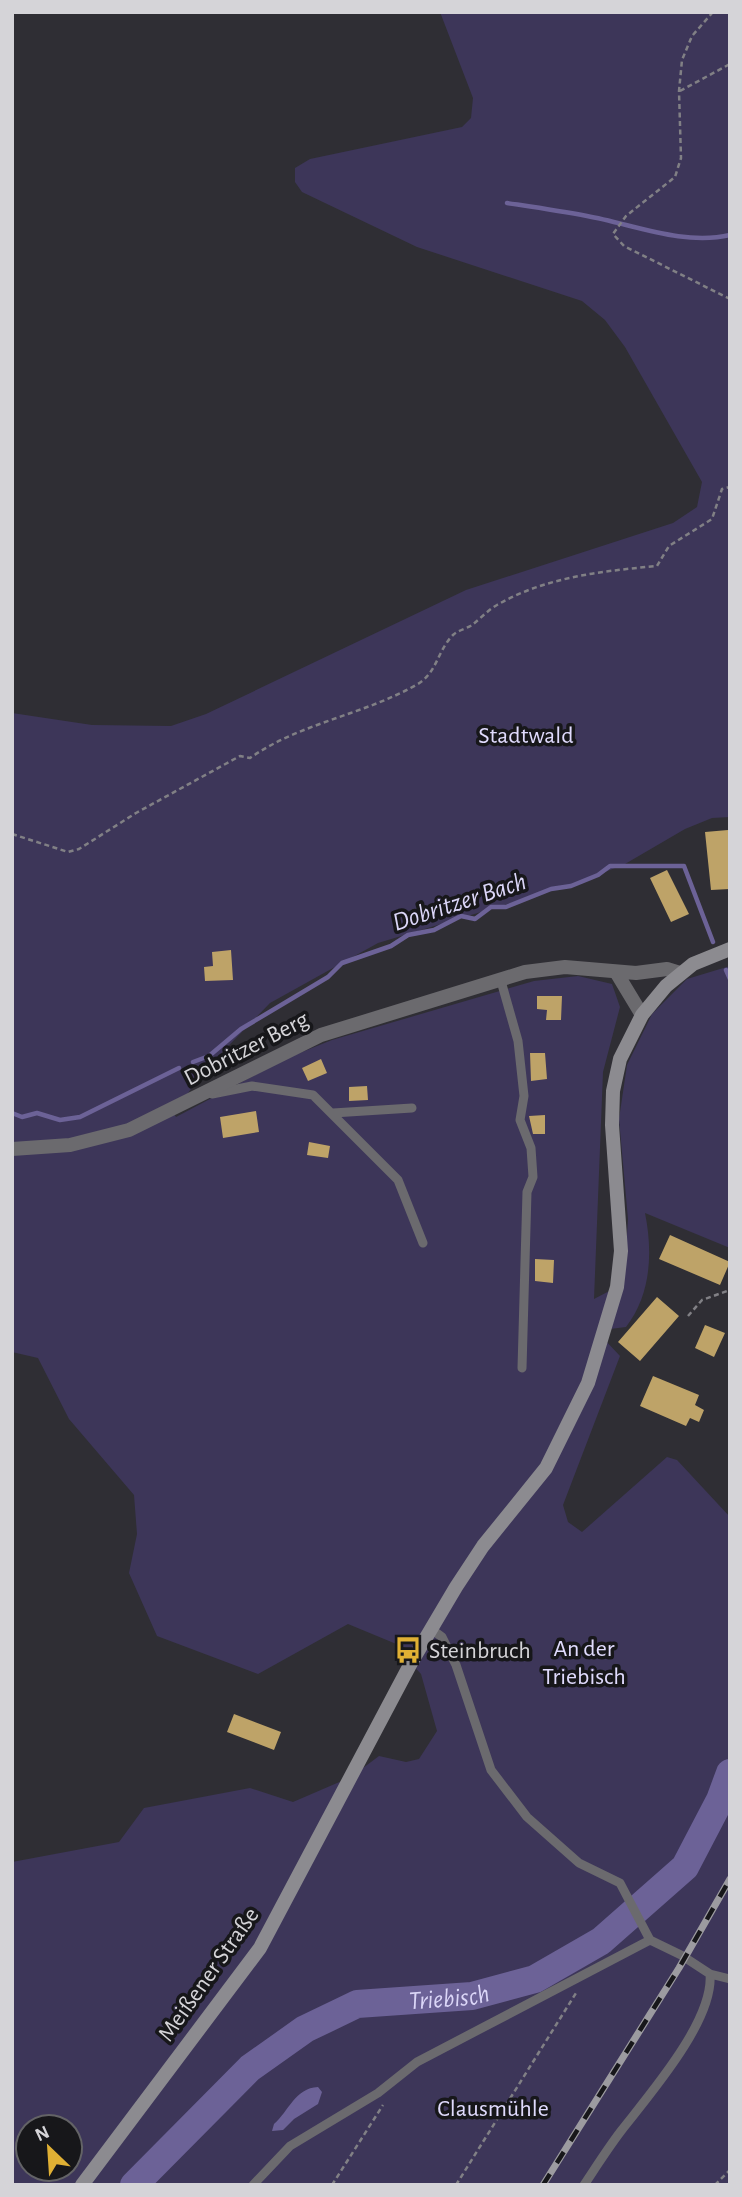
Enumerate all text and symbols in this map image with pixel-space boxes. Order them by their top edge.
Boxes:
park label: Stadtwald [478,724,574,748]
water label: Dobritzer Bach [389,868,529,936]
street label: Dobritzer Berg [180,1007,313,1090]
bus stop icon: Steinbruch [393,1635,423,1665]
park label: An der Triebisch [542,1637,626,1689]
place label: Steinbruch [429,1639,531,1663]
street label: Meißener Straße [154,1903,264,2046]
water label: Triebisch [408,1980,492,2014]
park label: Clausmühle [437,2097,549,2121]
north arrow [14,2113,84,2183]
text: N [32,2123,52,2145]

